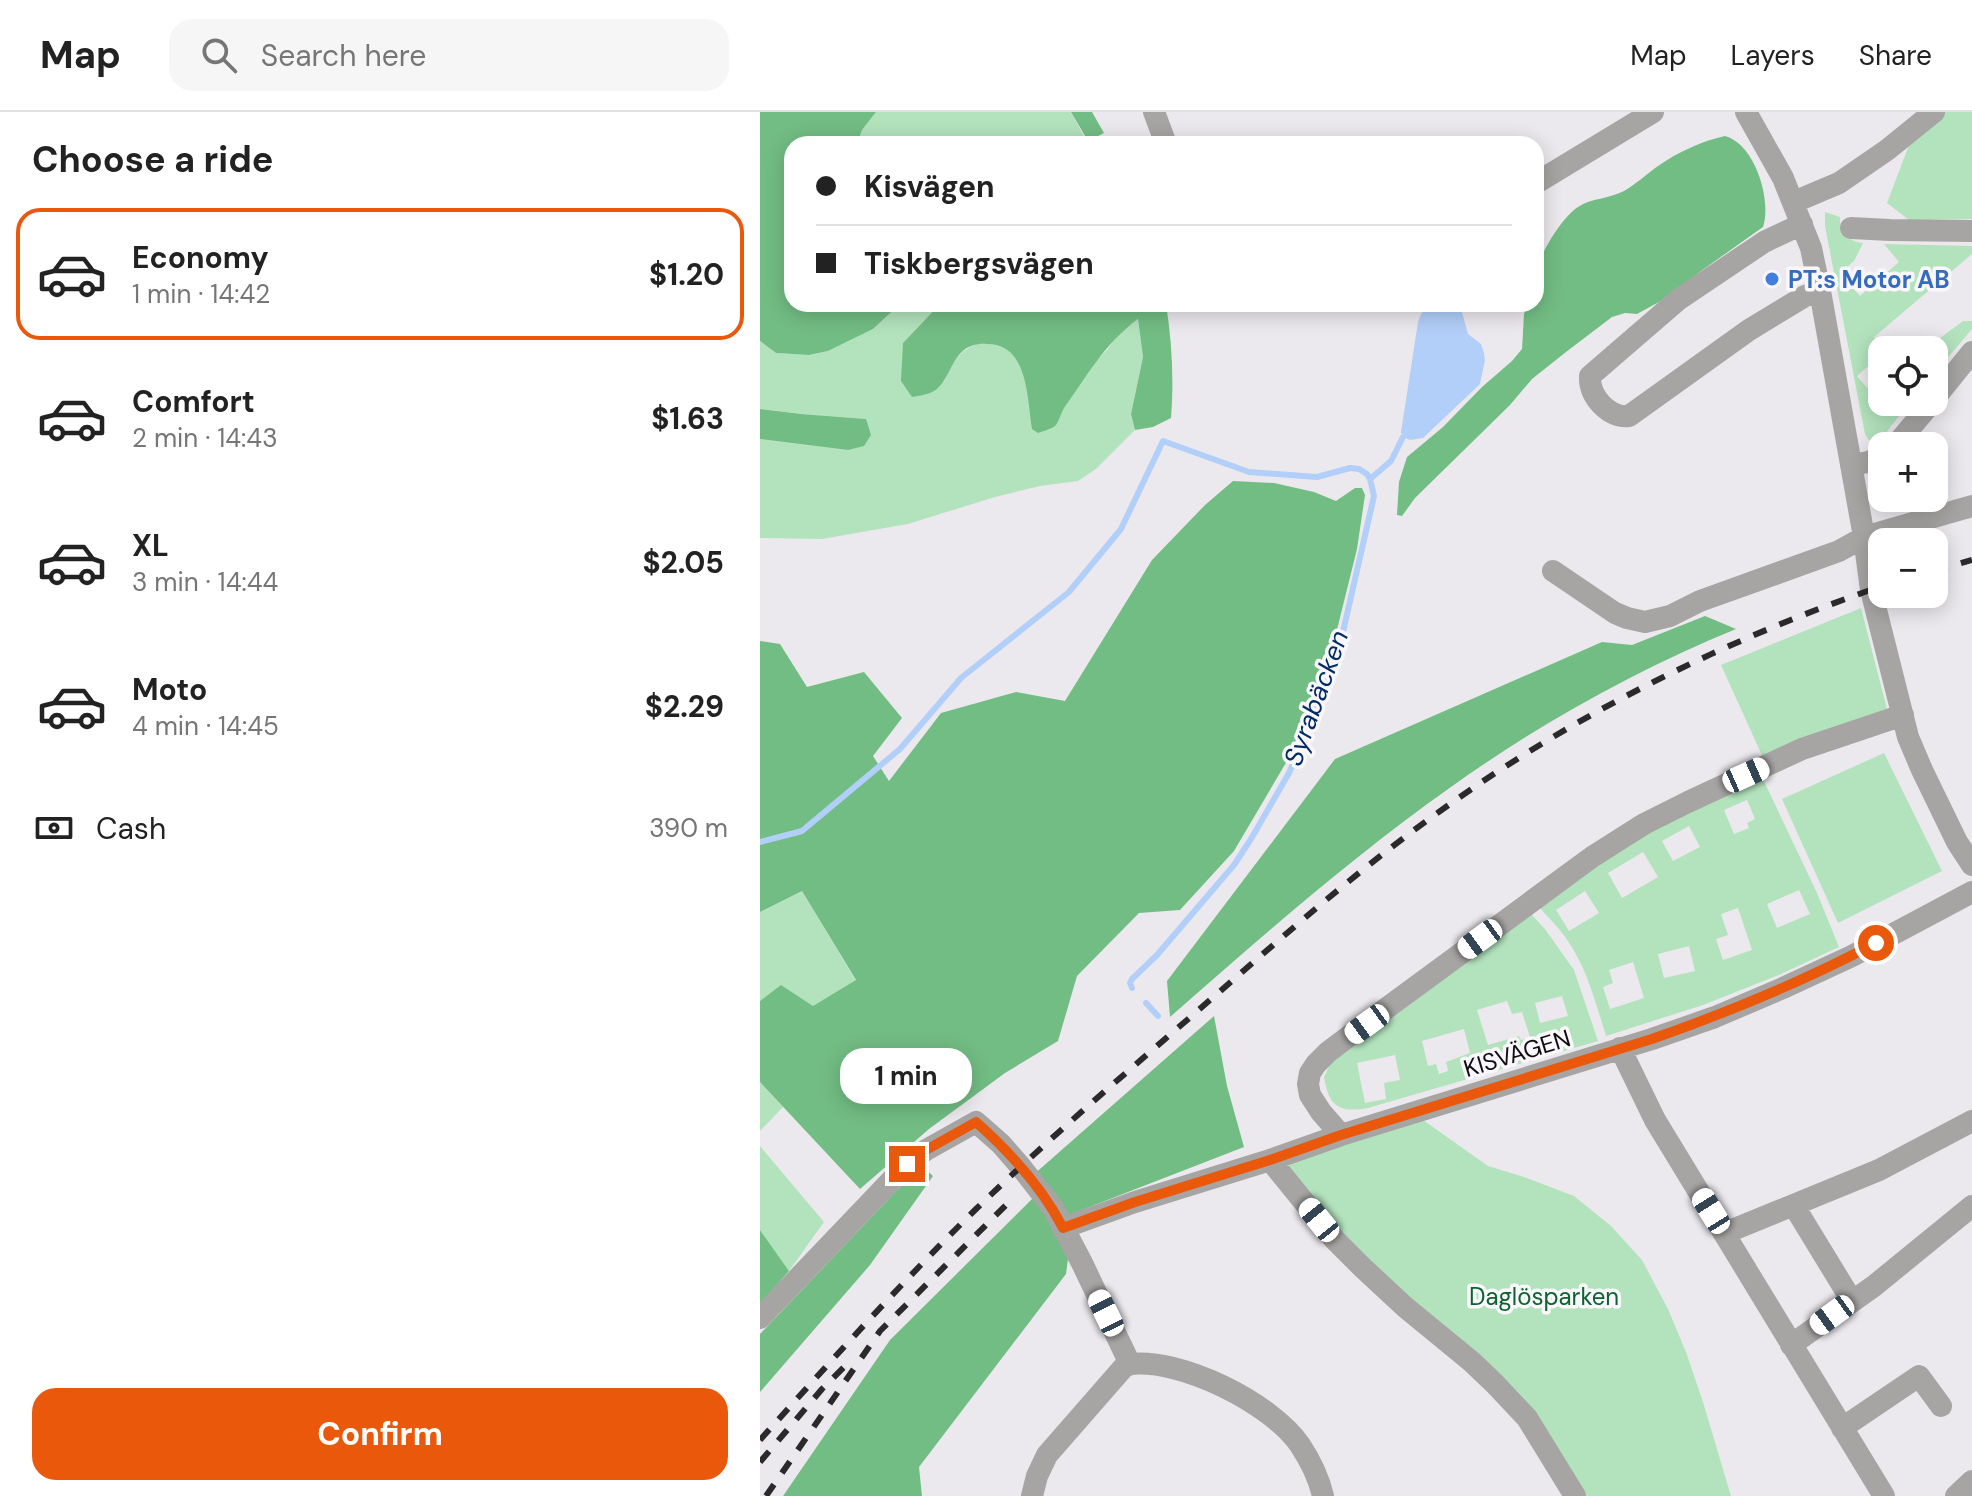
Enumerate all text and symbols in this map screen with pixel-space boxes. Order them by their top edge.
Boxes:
search box [169,19,729,91]
text: Map [40,30,121,80]
icon: search [197,33,241,77]
text: Search here [261,36,426,75]
text: Map [1630,37,1687,74]
text: Layers [1731,37,1815,74]
text: Share [1859,37,1932,74]
text: Choose a ride [32,136,273,183]
text: Kisvägen [864,167,995,206]
icon: car [36,238,108,310]
text: Economy [132,238,269,277]
text: Tiskbergsvägen [864,244,1094,283]
text: $1.20 [649,255,724,294]
place label: PT:s Motor AB [1788,264,1950,295]
marker: PT:s Motor AB [1763,270,1781,288]
text: 1 min · 14:42 [132,277,270,311]
map controls [1868,336,1948,608]
button: locate [1868,336,1948,416]
icon: car [36,382,108,454]
text: Comfort [132,382,255,421]
text: $1.63 [651,399,724,438]
text: 2 min · 14:43 [132,421,278,455]
button: + [1868,432,1948,512]
icon: car [36,526,108,598]
text: XL [132,526,169,565]
button: − [1868,528,1948,608]
text: $2.05 [642,543,724,582]
text: 3 min · 14:44 [132,565,278,599]
water label: Syrabäcken [1276,626,1356,770]
icon: car [36,670,108,742]
text: Moto [132,670,207,709]
text: $2.29 [645,687,724,726]
text: 4 min · 14:45 [132,709,279,743]
car [1719,754,1773,796]
icon: cash [32,806,76,850]
text: Cash [96,809,166,848]
text: 390 m [649,811,728,845]
car [1454,915,1506,963]
route start [1858,925,1894,961]
car [1341,1000,1393,1048]
street label: KISVÄGEN [1460,1022,1574,1084]
callout: 1 min [841,1048,973,1104]
text: 1 min [874,1059,938,1093]
route end [889,1146,925,1182]
car [1688,1184,1734,1238]
car [1295,1194,1343,1246]
park label: Daglösparken [1469,1281,1619,1312]
car [1085,1286,1127,1340]
car [1806,1291,1858,1339]
button: Confirm [32,1388,728,1480]

